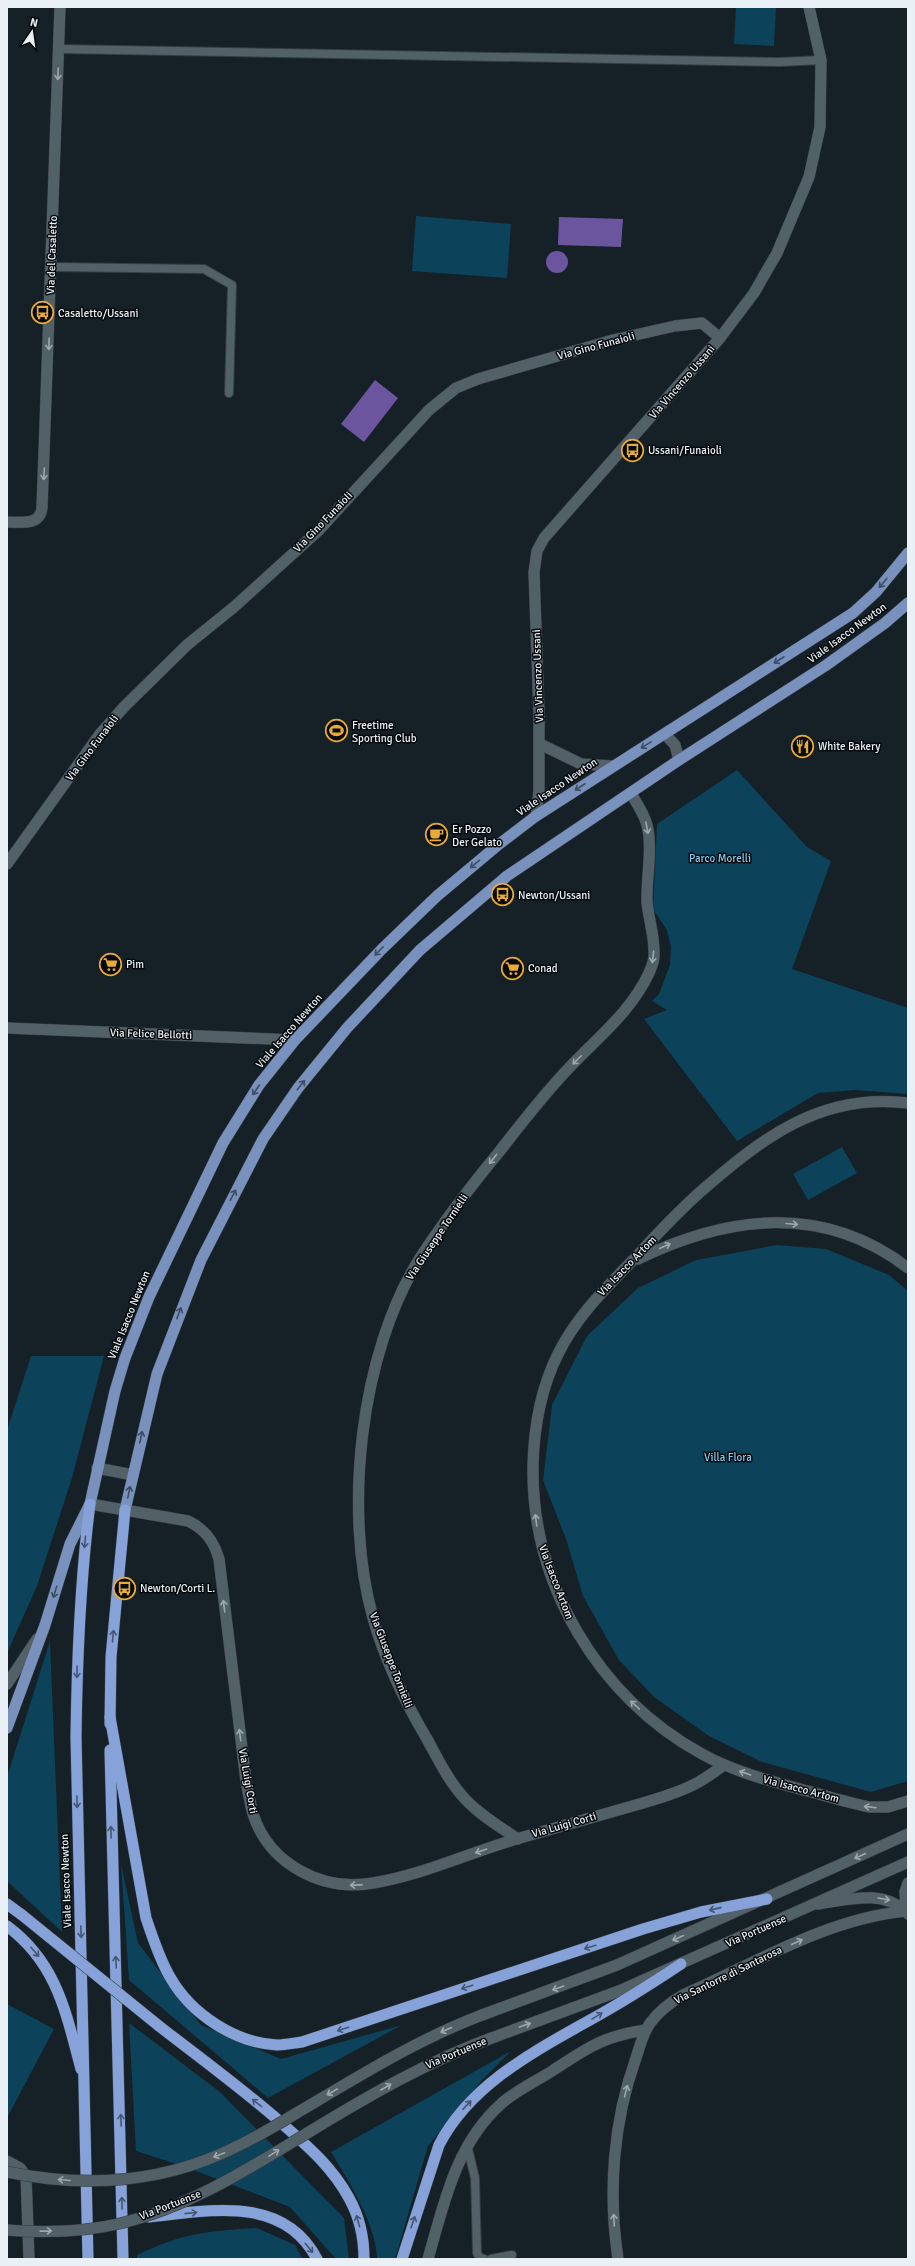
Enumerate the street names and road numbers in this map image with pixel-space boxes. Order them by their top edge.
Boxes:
street label: Via del Casaletto [44,215,60,295]
street label: Via Gino Funaioli [556,329,636,363]
street label: Via Vincenzo Ussani [646,342,718,421]
street label: Via Gino Funaioli [291,489,355,555]
street label: Viale Isacco Newton [805,600,889,666]
street label: Via Vincenzo Ussani [530,629,546,723]
street label: Via Gino Funaioli [63,712,121,784]
street label: Viale Isacco Newton [514,755,600,819]
street label: Viale Isacco Newton [253,991,325,1071]
street label: Via Felice Bellotti [110,1026,192,1042]
street label: Via Giuseppe Tornielli [403,1191,471,1283]
street label: Via Isacco Artom [595,1233,659,1299]
street label: Viale Isacco Newton [105,1269,153,1361]
street label: Via Isacco Artom [536,1543,576,1621]
street label: Via Giuseppe Tornielli [367,1610,415,1710]
street label: Via Luigi Corti [236,1747,260,1815]
street label: Via Isacco Artom [761,1773,841,1805]
street label: Via Luigi Corti [530,1810,598,1840]
street label: Viale Isacco Newton [58,1834,74,1928]
street label: Via Portuense [724,1912,788,1950]
street label: Via Santorre di Santarosa [672,1943,784,2007]
street label: Via Portuense [424,2034,488,2072]
street label: Via Portuense [137,2187,203,2223]

